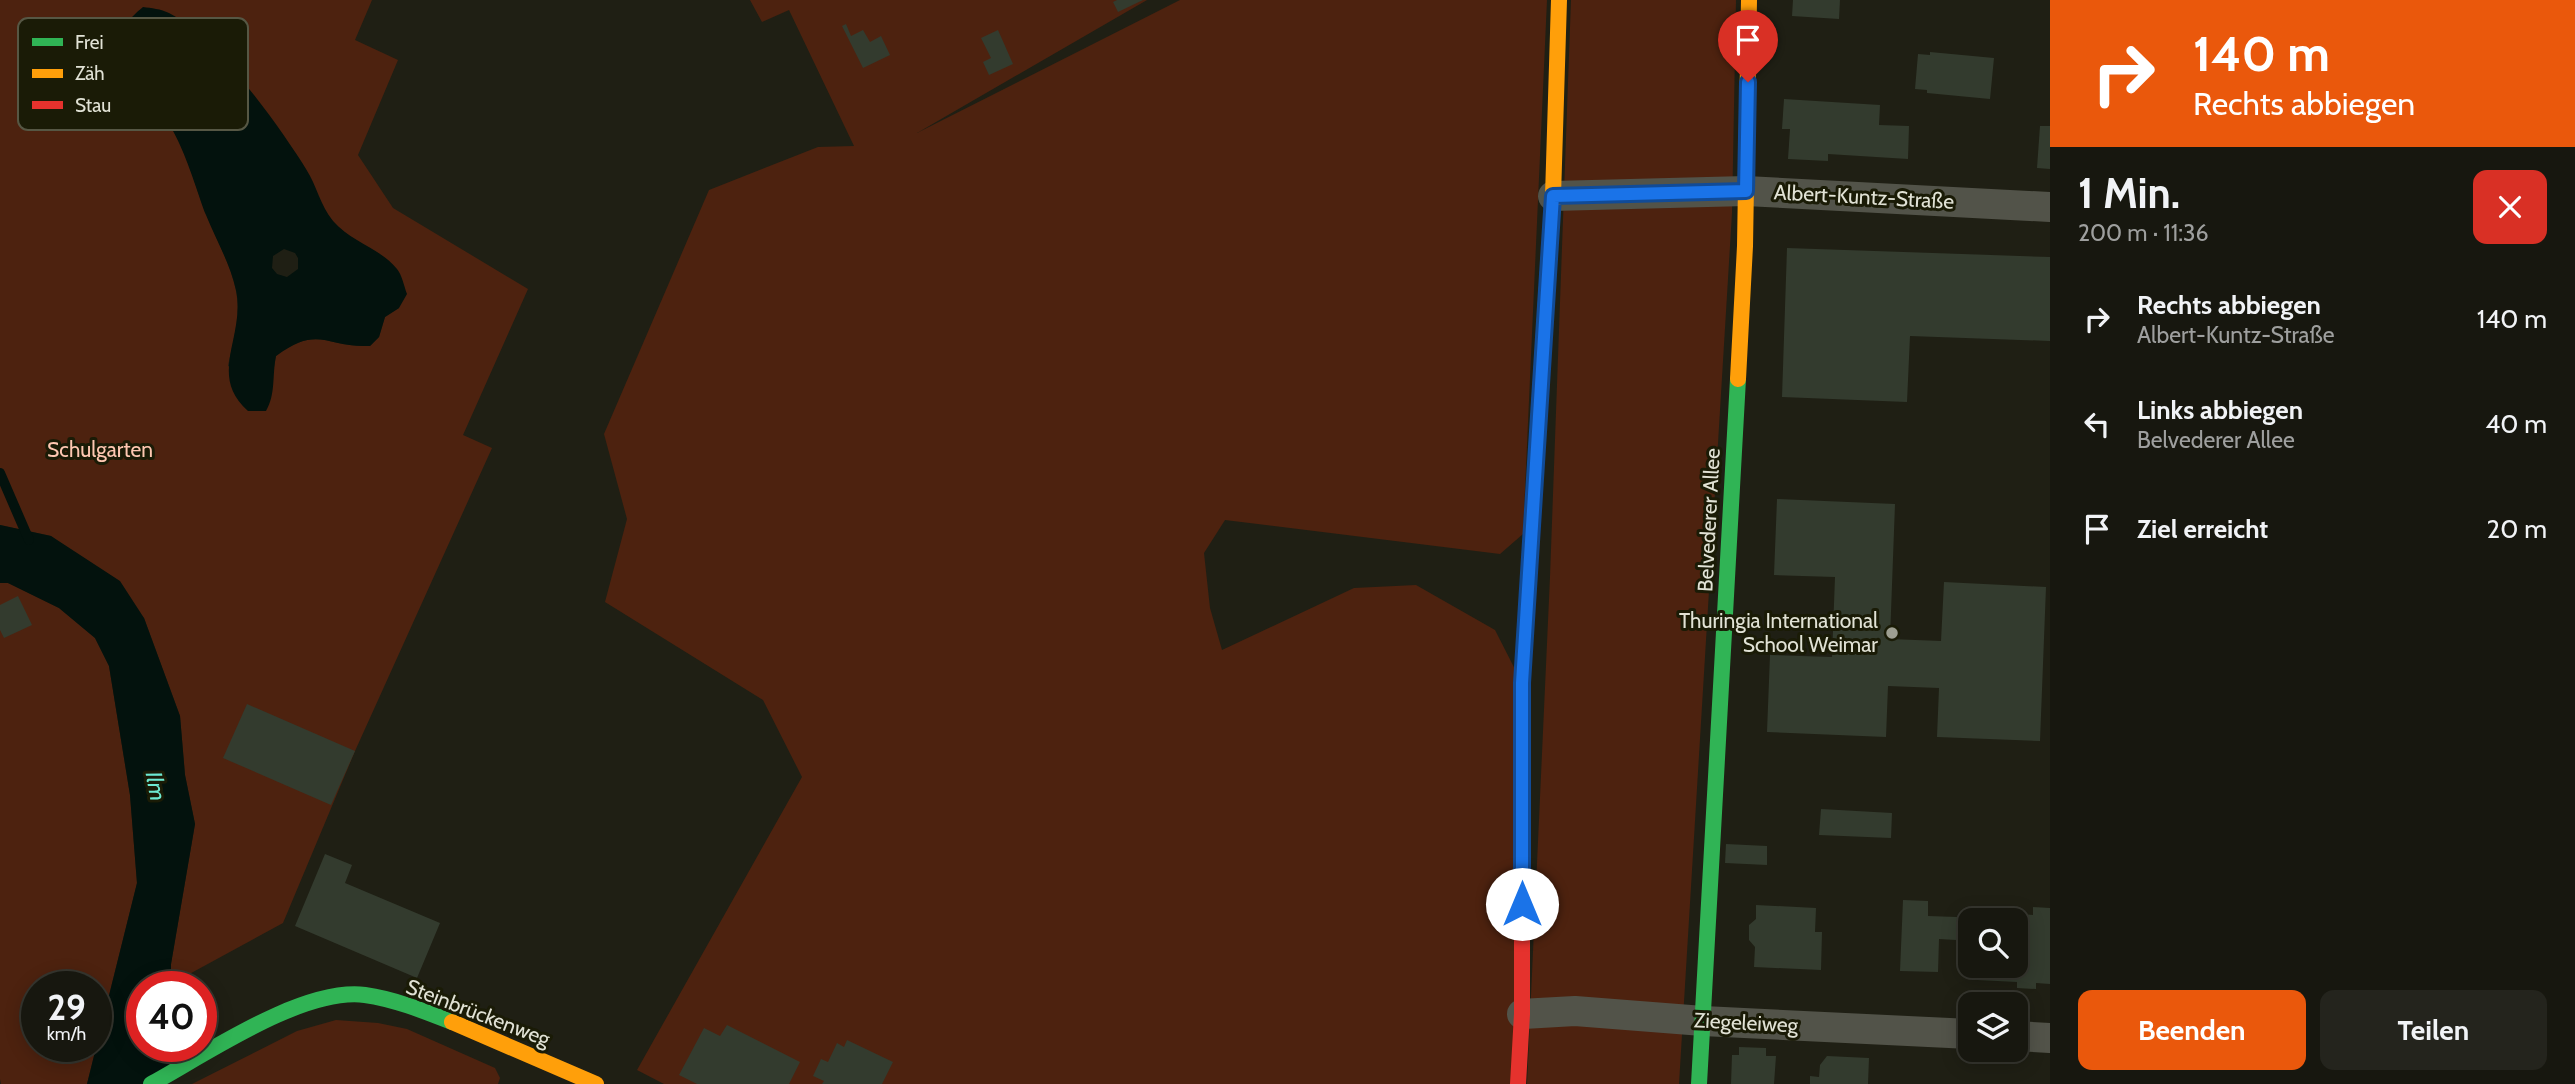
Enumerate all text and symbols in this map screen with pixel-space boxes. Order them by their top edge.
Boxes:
pin [1718,10,1778,82]
legend [18,18,248,130]
icon: arrive [1729,21,1767,59]
text: 140 m [2193,24,2330,83]
icon: right [2078,28,2169,119]
text: Frei [75,31,104,54]
text: Zäh [75,62,105,85]
text: Rechts abbiegen [2193,84,2415,123]
text: Stau [75,94,111,117]
text: 1 Min. [2078,167,2180,219]
button: close [2473,170,2547,244]
street label: Albert-Kuntz-Straße [1773,179,1955,214]
text: 200 m · 11:36 [2078,219,2209,247]
text: Rechts abbiegen [2137,289,2321,321]
icon: right [2078,300,2116,338]
text: 140 m [2477,303,2547,335]
text: Albert-Kuntz-Straße [2137,321,2335,349]
text: Links abbiegen [2137,394,2303,426]
icon: left [2078,405,2116,443]
text: 40 m [2485,408,2547,440]
text: Belvederer Allee [2137,426,2295,454]
park label: Schulgarten [47,437,153,462]
street label: Belvederer Allee [1692,447,1725,593]
icon: arrive [2078,510,2116,548]
text: Ziel erreicht [2137,513,2268,545]
text: 20 m [2487,513,2547,545]
place label: Thuringia International School Weimar [1679,608,1878,657]
marker: Thuringia International School Weimar [1884,625,1900,641]
water label: Ilm [140,769,172,803]
position arrow [1485,867,1559,941]
map controls [1958,908,2028,1062]
button: search [1958,908,2028,978]
speed limit sign: 40 [126,971,217,1062]
street label: Steinbrückenweg [403,974,554,1052]
text: 29 [47,986,86,1029]
button: Beenden [2078,990,2306,1070]
button: Teilen [2320,990,2547,1070]
button: layers [1958,992,2028,1062]
street label: Ziegeleiweg [1693,1007,1799,1038]
text: km/h [47,1023,86,1045]

